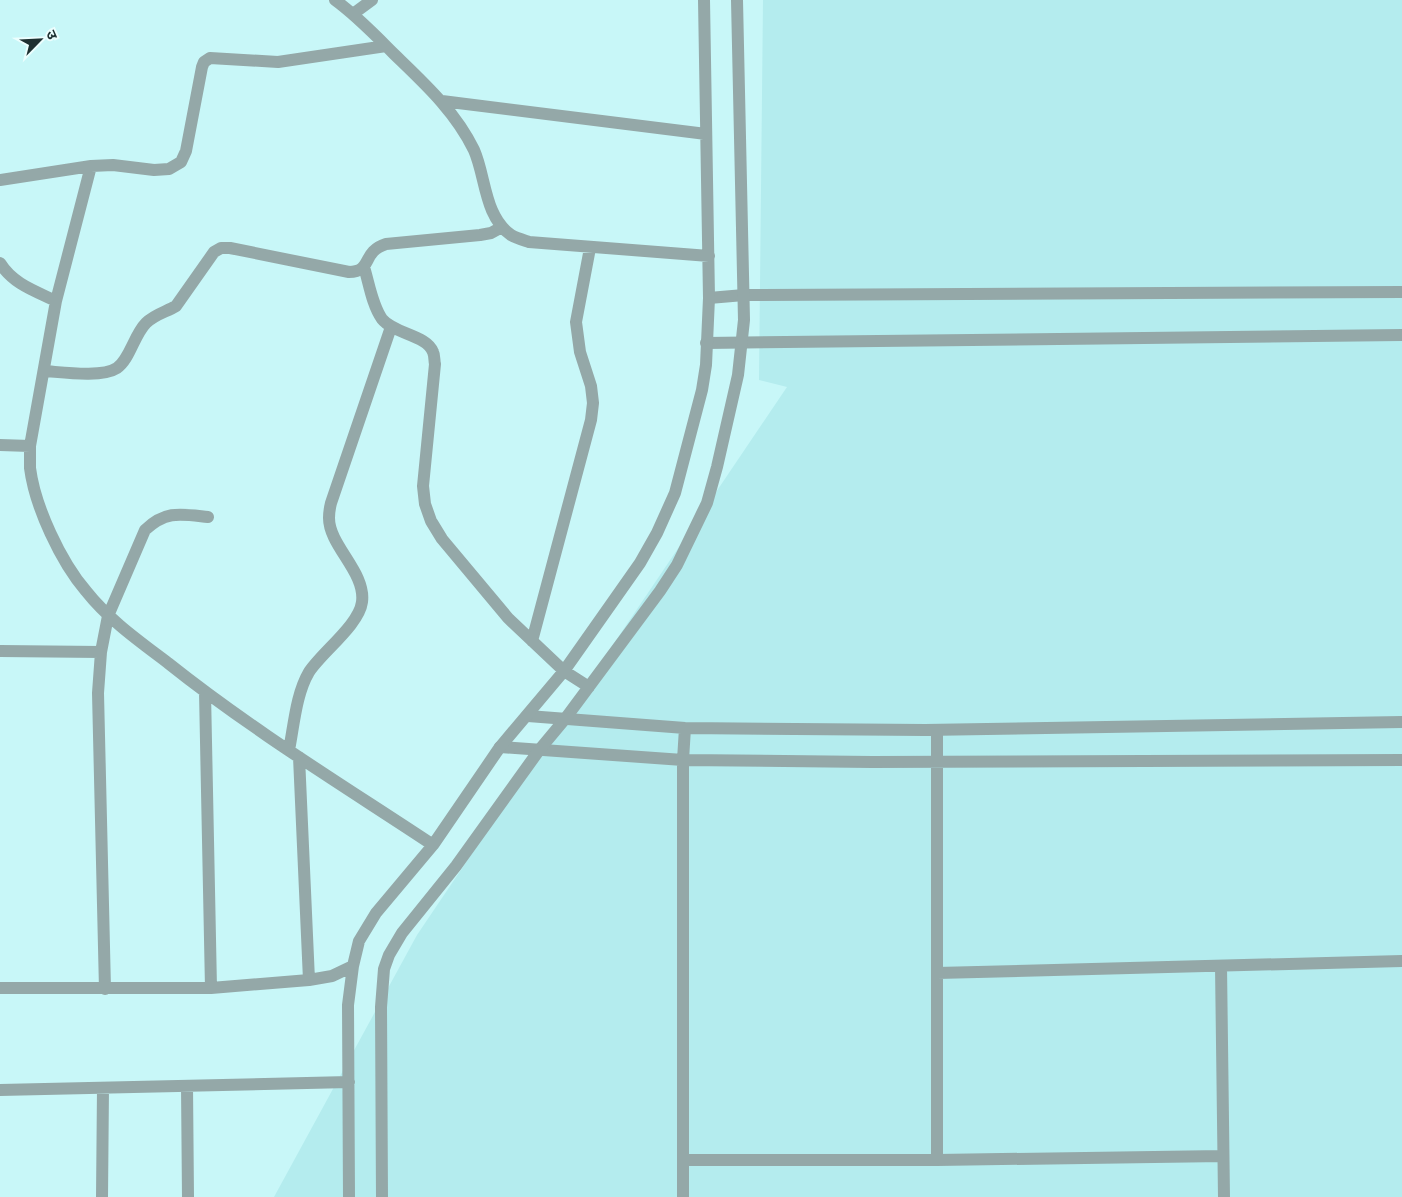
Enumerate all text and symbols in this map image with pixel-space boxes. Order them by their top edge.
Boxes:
north arrow [15,15,65,65]
text: उ [41,27,63,43]

